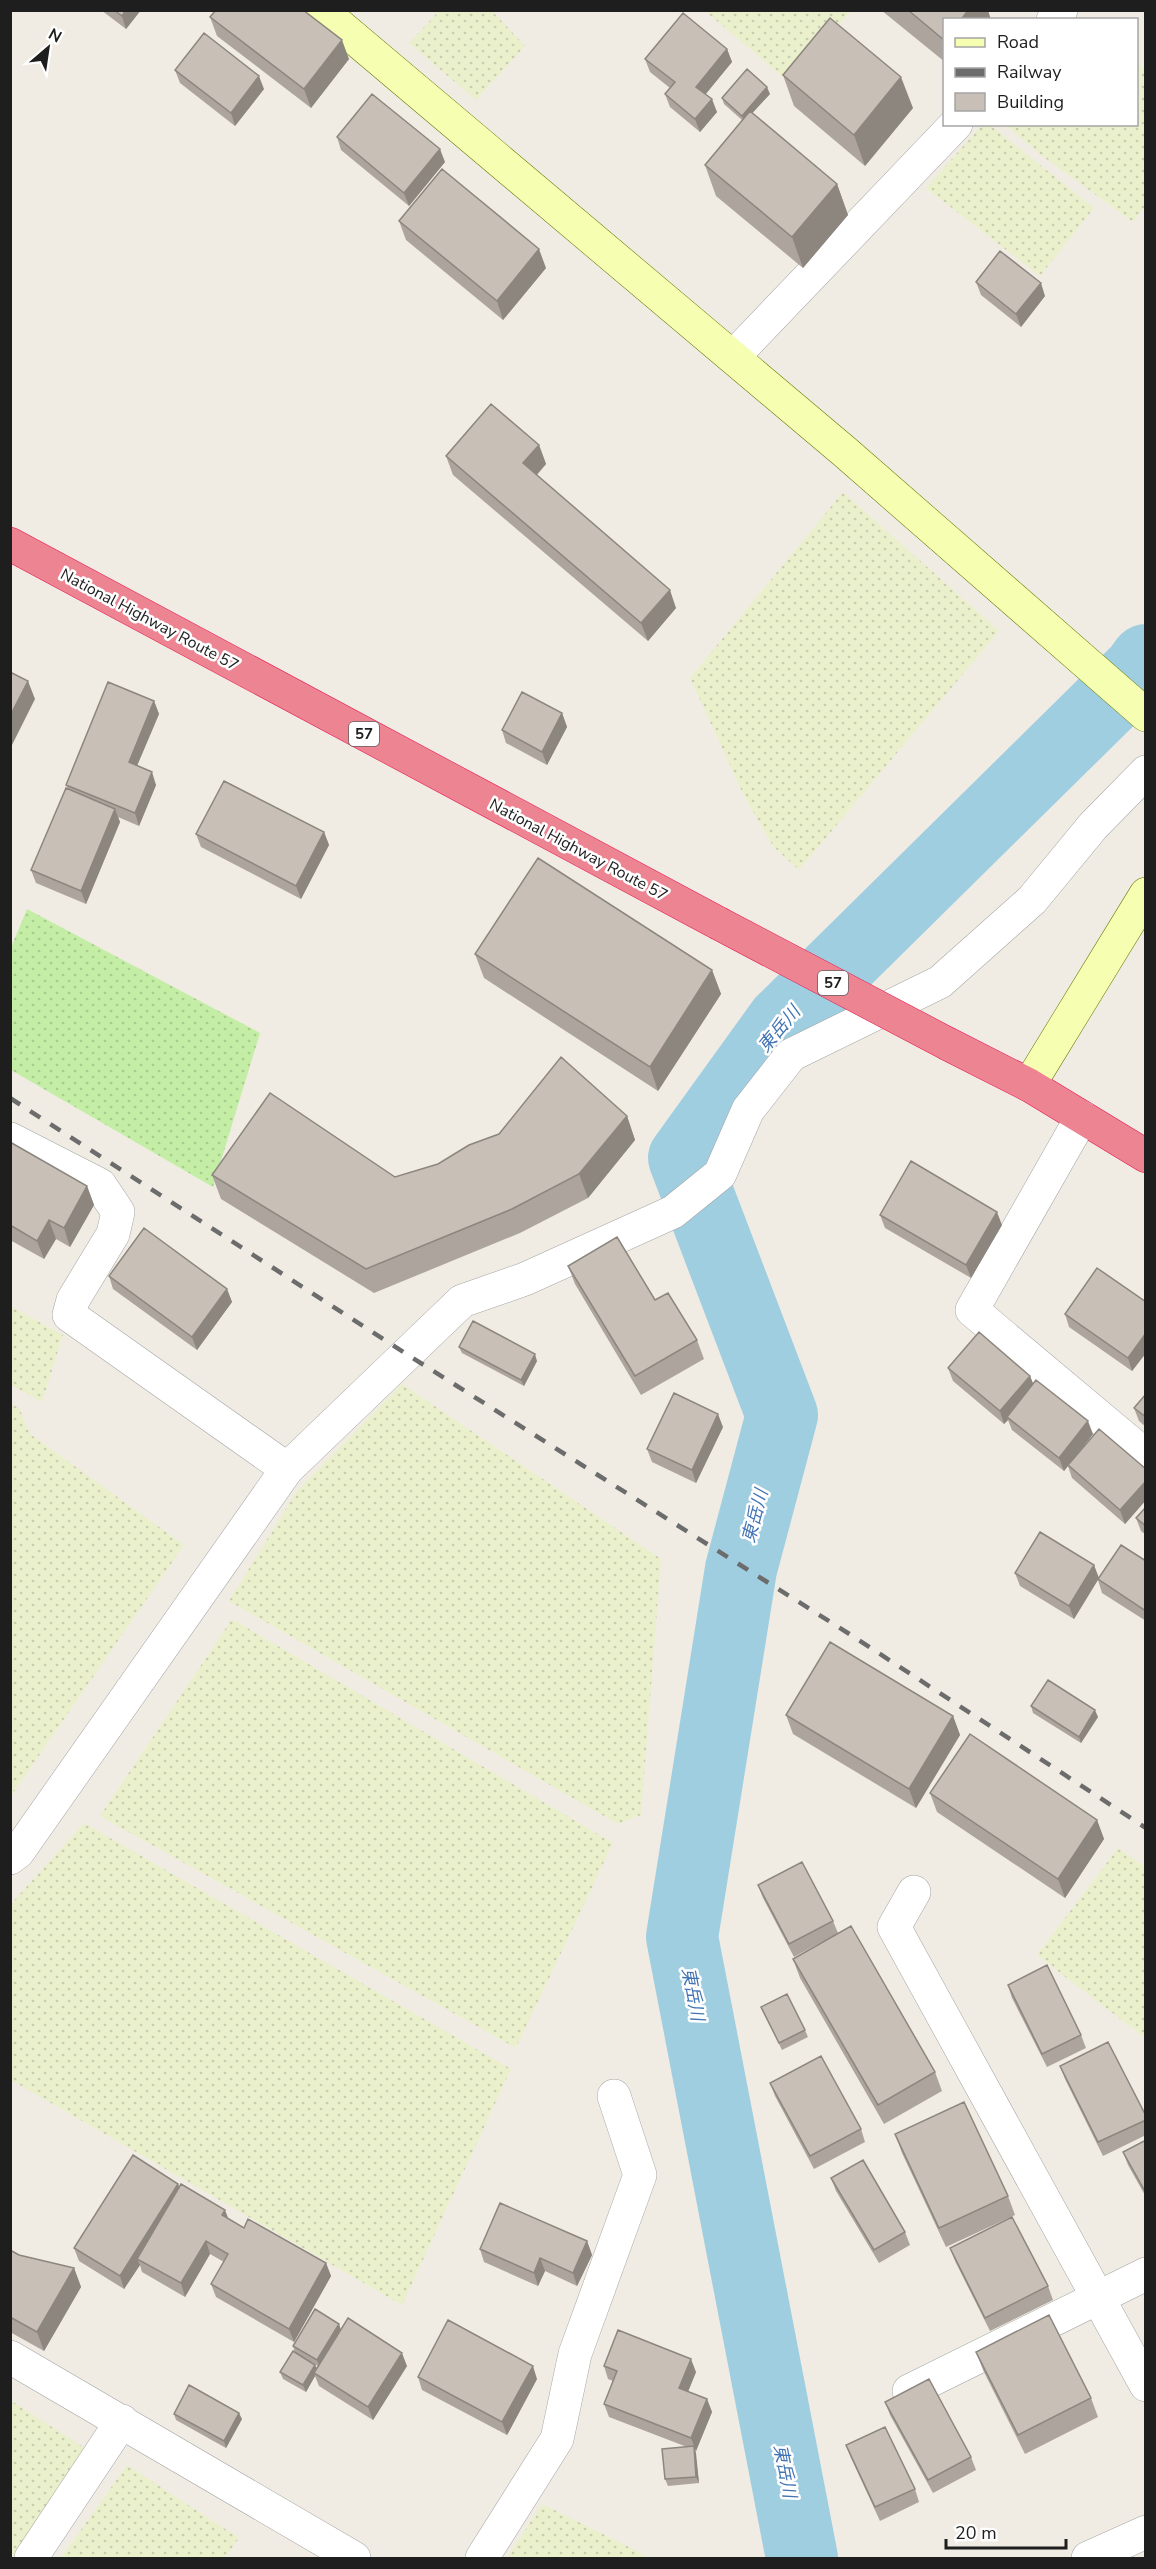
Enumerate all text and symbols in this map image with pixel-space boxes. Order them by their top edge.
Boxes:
north arrow [18,18,78,78]
legend [943,18,1138,126]
text: N [44,23,65,48]
text: Road [997,30,1039,54]
text: Railway [997,60,1062,84]
text: Building [997,90,1064,114]
street label: National Highway Route 57 [57,563,243,676]
road number: 57 [349,722,379,746]
street label: National Highway Route 57 [486,793,672,906]
road number: 57 [818,971,848,995]
water label: 東岳川 [752,999,807,1057]
water label: 東岳川 [736,1485,774,1545]
water label: 東岳川 [676,1965,710,2025]
water label: 東岳川 [768,2442,802,2502]
scale bar [946,2512,1066,2550]
text: 20 m [955,2521,997,2545]

